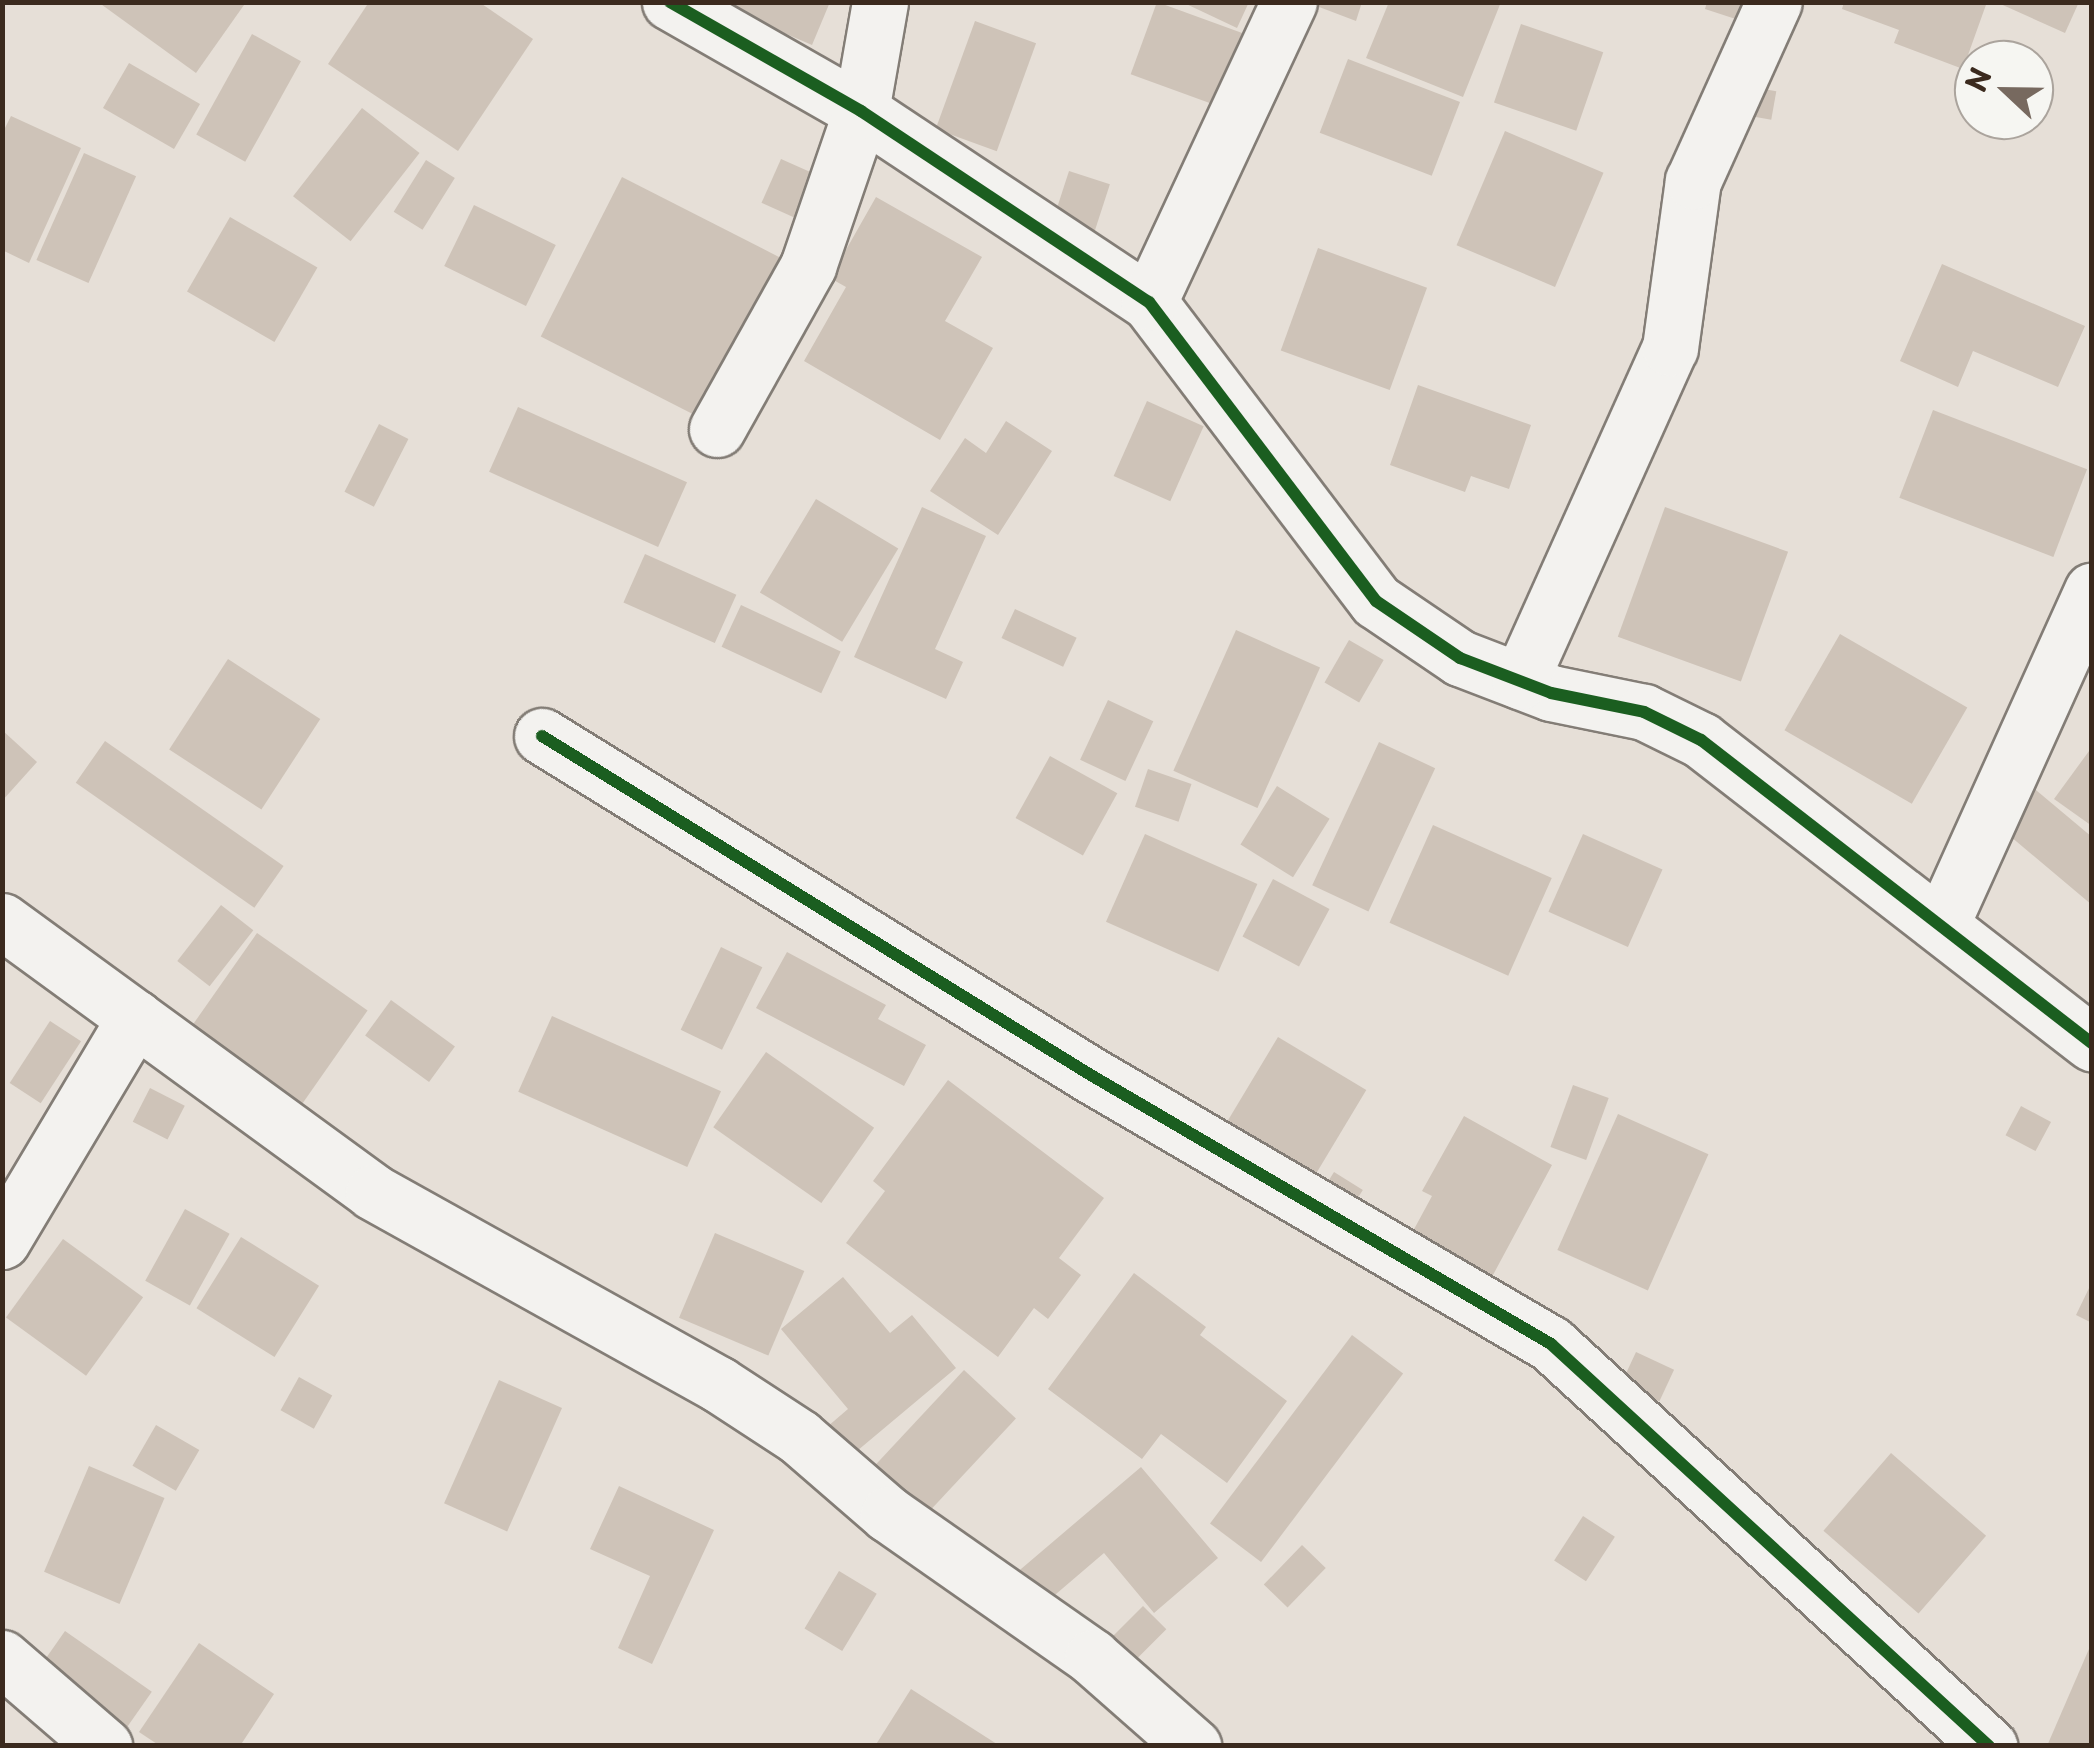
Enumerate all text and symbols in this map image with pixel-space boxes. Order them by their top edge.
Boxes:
north arrow [1954,40,2054,140]
text: N [1953,61,2002,98]

